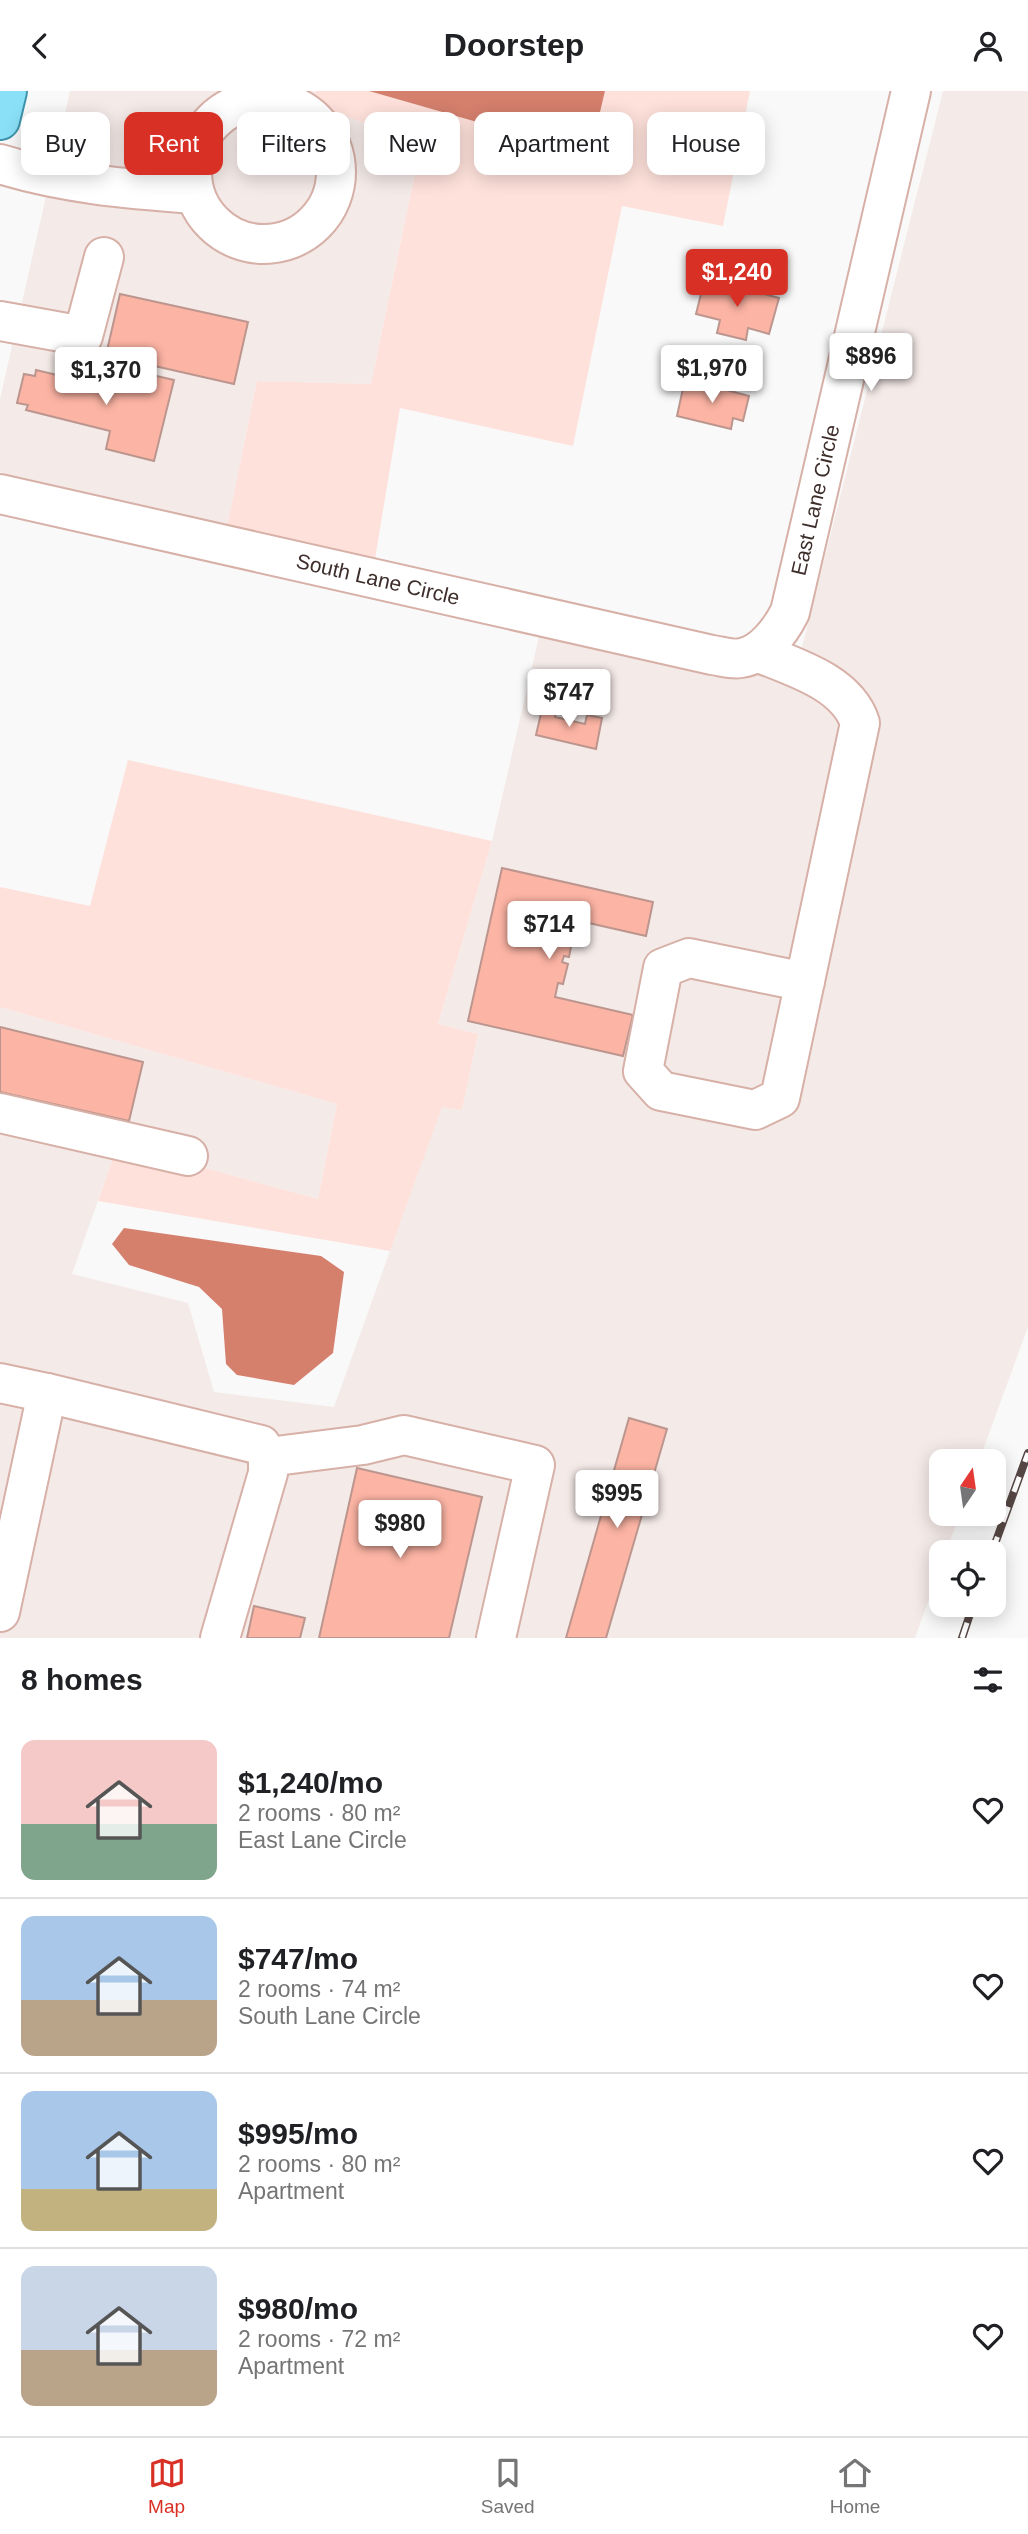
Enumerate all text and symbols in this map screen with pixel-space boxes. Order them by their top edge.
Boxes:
icon: back [21,27,59,65]
text: Doorstep [444,27,584,63]
icon: person [969,27,1007,65]
chip: Buy [21,112,110,175]
chip: Rent [124,112,223,175]
chip: Filters [237,112,350,175]
chip: New [364,112,460,175]
chip: Apartment [474,112,633,175]
chip: House [647,112,765,175]
pin: $1,240 [680,249,794,309]
text: $1,240 [702,259,772,285]
pin: $896 [830,334,912,393]
text: $896 [845,343,897,369]
pin: $1,970 [655,345,769,405]
pin: $1,370 [49,347,163,407]
text: $1,970 [677,355,747,381]
text: $1,370 [71,357,141,383]
street label: East Lane Circle [786,422,844,578]
street label: South Lane Circle [294,549,462,609]
pin: $747 [528,669,610,729]
text: $747 [543,679,595,705]
pin: $714 [508,901,590,961]
text: $714 [523,911,575,937]
north arrow [929,1449,1006,1526]
map controls [929,1449,1006,1617]
pin: $995 [576,1471,658,1530]
text: $995 [591,1480,643,1506]
pin: $980 [359,1501,441,1560]
text: $980 [374,1510,426,1536]
button: locate [929,1540,1006,1617]
icon: filters [969,1661,1007,1699]
text: 8 homes [21,1663,143,1696]
text: $1,240/mo [238,1766,383,1799]
icon: home [77,1768,161,1852]
icon: heart [969,1791,1007,1829]
text: 2 rooms · 80 m² [238,1800,400,1826]
text: East Lane Circle [238,1827,407,1853]
text: $747/mo [238,1942,358,1975]
icon: home [77,1944,161,2028]
icon: heart [969,1967,1007,2005]
text: 2 rooms · 74 m² [238,1976,400,2002]
text: South Lane Circle [238,2003,421,2029]
text: $995/mo [238,2117,358,2150]
icon: home [77,2119,161,2203]
icon: heart [969,2142,1007,2180]
text: 2 rooms · 80 m² [238,2151,400,2177]
text: Apartment [238,2178,344,2204]
text: $980/mo [238,2292,358,2325]
icon: home [77,2294,161,2378]
icon: heart [969,2317,1007,2355]
text: 2 rooms · 72 m² [238,2326,400,2352]
text: Apartment [238,2353,344,2379]
tab: Map [148,2454,186,2518]
tab: Saved [481,2454,535,2518]
tab: Home [830,2454,880,2518]

